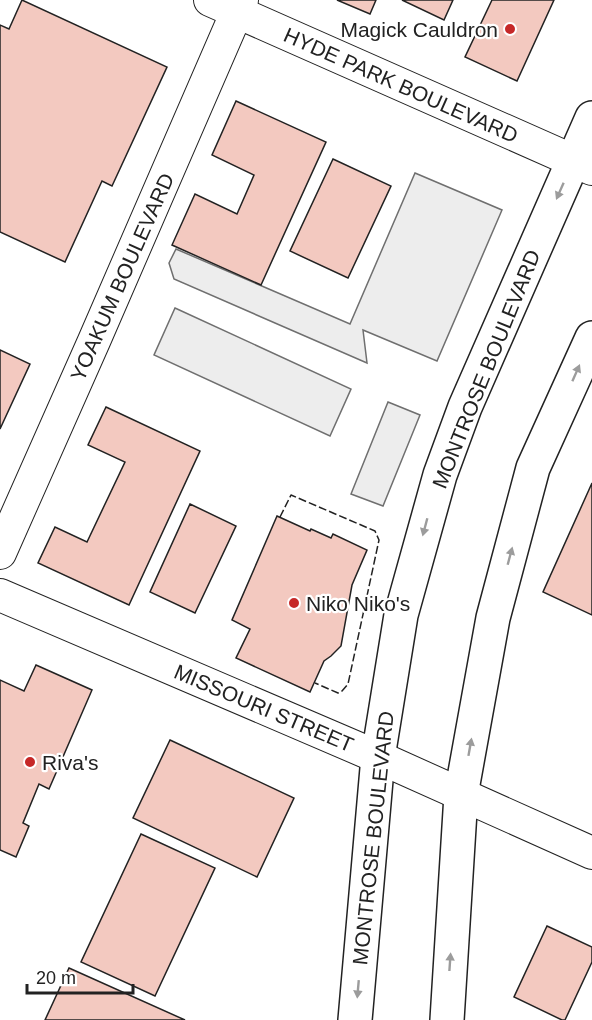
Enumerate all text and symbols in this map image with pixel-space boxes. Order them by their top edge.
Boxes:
place label: Magick Cauldron [340,18,498,41]
marker: Magick Cauldron [503,22,517,36]
street label: HYDE PARK BOULEVARD [280,23,522,147]
street label: YOAKUM BOULEVARD [66,170,178,384]
one-way arrow [556,182,565,199]
street label: MONTROSE BOULEVARD [428,246,544,492]
one-way arrow [571,364,581,382]
one-way arrow [420,518,429,536]
one-way arrow [506,547,515,565]
place label: Niko Niko's [306,592,410,615]
marker: Niko Niko's [287,596,301,610]
street label: MISSOURI STREET [171,660,357,756]
street label: MONTROSE BOULEVARD [348,710,398,966]
one-way arrow [466,737,475,756]
place label: Riva's [42,751,99,774]
marker: Riva's [23,755,37,769]
one-way arrow [446,952,455,971]
scale bar [27,957,134,995]
text: 20 m [36,968,76,988]
one-way arrow [353,980,362,999]

